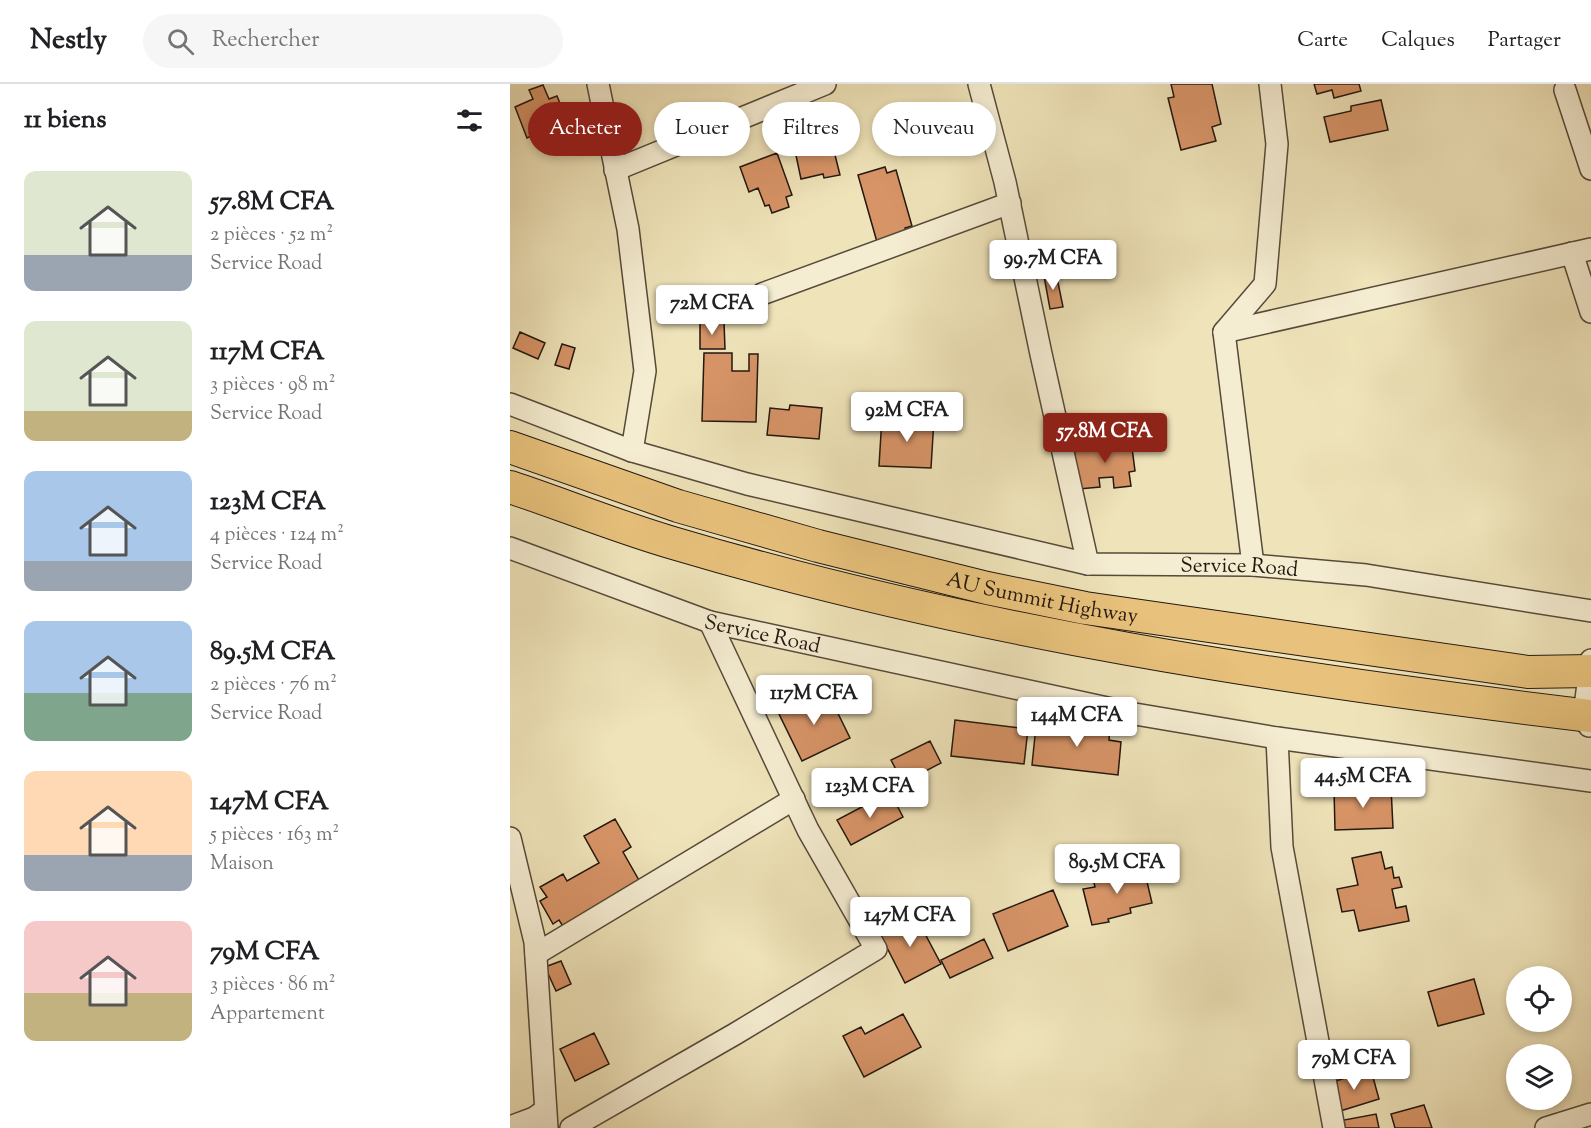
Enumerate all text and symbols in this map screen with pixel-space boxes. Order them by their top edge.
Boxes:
search box [143,14,563,68]
text: Nestly [30,21,107,61]
icon: search [164,25,197,58]
text: Rechercher [212,25,320,57]
text: Carte [1297,26,1348,56]
text: Calques [1381,26,1455,56]
text: Partager [1488,26,1561,56]
text: 11 biens [24,102,106,139]
chip: Acheter [528,102,642,156]
chip: Louer [654,102,750,156]
chip: Filtres [762,102,860,156]
chip: Nouveau [872,102,996,156]
icon: filters [453,104,486,137]
text: 57.8M CFA [210,184,334,221]
icon: home [72,195,144,267]
text: 2 pièces · 52 m² [210,221,333,250]
pin: 99.7M CFA [984,240,1122,291]
text: 99.7M CFA [1003,245,1103,274]
text: Service Road [210,250,322,279]
pin: 72M CFA [657,285,767,336]
text: 72M CFA [670,290,754,319]
text: 117M CFA [210,334,325,371]
icon: home [72,345,144,417]
text: 3 pièces · 98 m² [210,371,335,400]
pin: 92M CFA [852,392,962,443]
text: 92M CFA [865,397,949,426]
text: Service Road [210,400,322,429]
pin: 57.8M CFA [1036,413,1174,464]
text: 57.8M CFA [1057,418,1153,447]
text: 123M CFA [210,484,326,521]
icon: home [72,495,144,567]
text: 4 pièces · 124 m² [210,521,344,550]
text: Service Road [210,550,322,579]
street label: Service Road [1180,552,1299,586]
street label: AU Summit Highway [943,565,1140,633]
street label: Service Road [701,608,823,663]
text: 89.5M CFA [210,634,335,671]
icon: home [72,645,144,717]
text: 2 pièces · 76 m² [210,671,337,700]
pin: 117M CFA [752,675,876,726]
text: 117M CFA [770,680,858,709]
pin: 144M CFA [1015,697,1139,748]
text: Service Road [210,700,322,729]
text: 144M CFA [1031,702,1123,731]
pin: 44.5M CFA [1294,758,1432,809]
text: 44.5M CFA [1315,763,1411,792]
pin: 123M CFA [808,768,932,819]
text: 123M CFA [825,773,915,802]
text: 147M CFA [210,784,329,821]
icon: home [72,795,144,867]
text: 5 pièces · 163 m² [210,821,339,850]
pin: 89.5M CFA [1048,844,1186,895]
text: 89.5M CFA [1069,849,1165,878]
text: Maison [210,850,274,879]
pin: 147M CFA [848,897,972,948]
text: 147M CFA [864,902,956,931]
text: 79M CFA [210,934,320,971]
icon: home [72,945,144,1017]
map controls [1506,966,1572,1110]
button: locate [1506,966,1572,1032]
text: 3 pièces · 86 m² [210,971,336,1000]
text: Appartement [210,1000,325,1029]
pin: 79M CFA [1299,1040,1409,1091]
button: layers [1506,1044,1572,1110]
text: 79M CFA [1312,1045,1396,1074]

